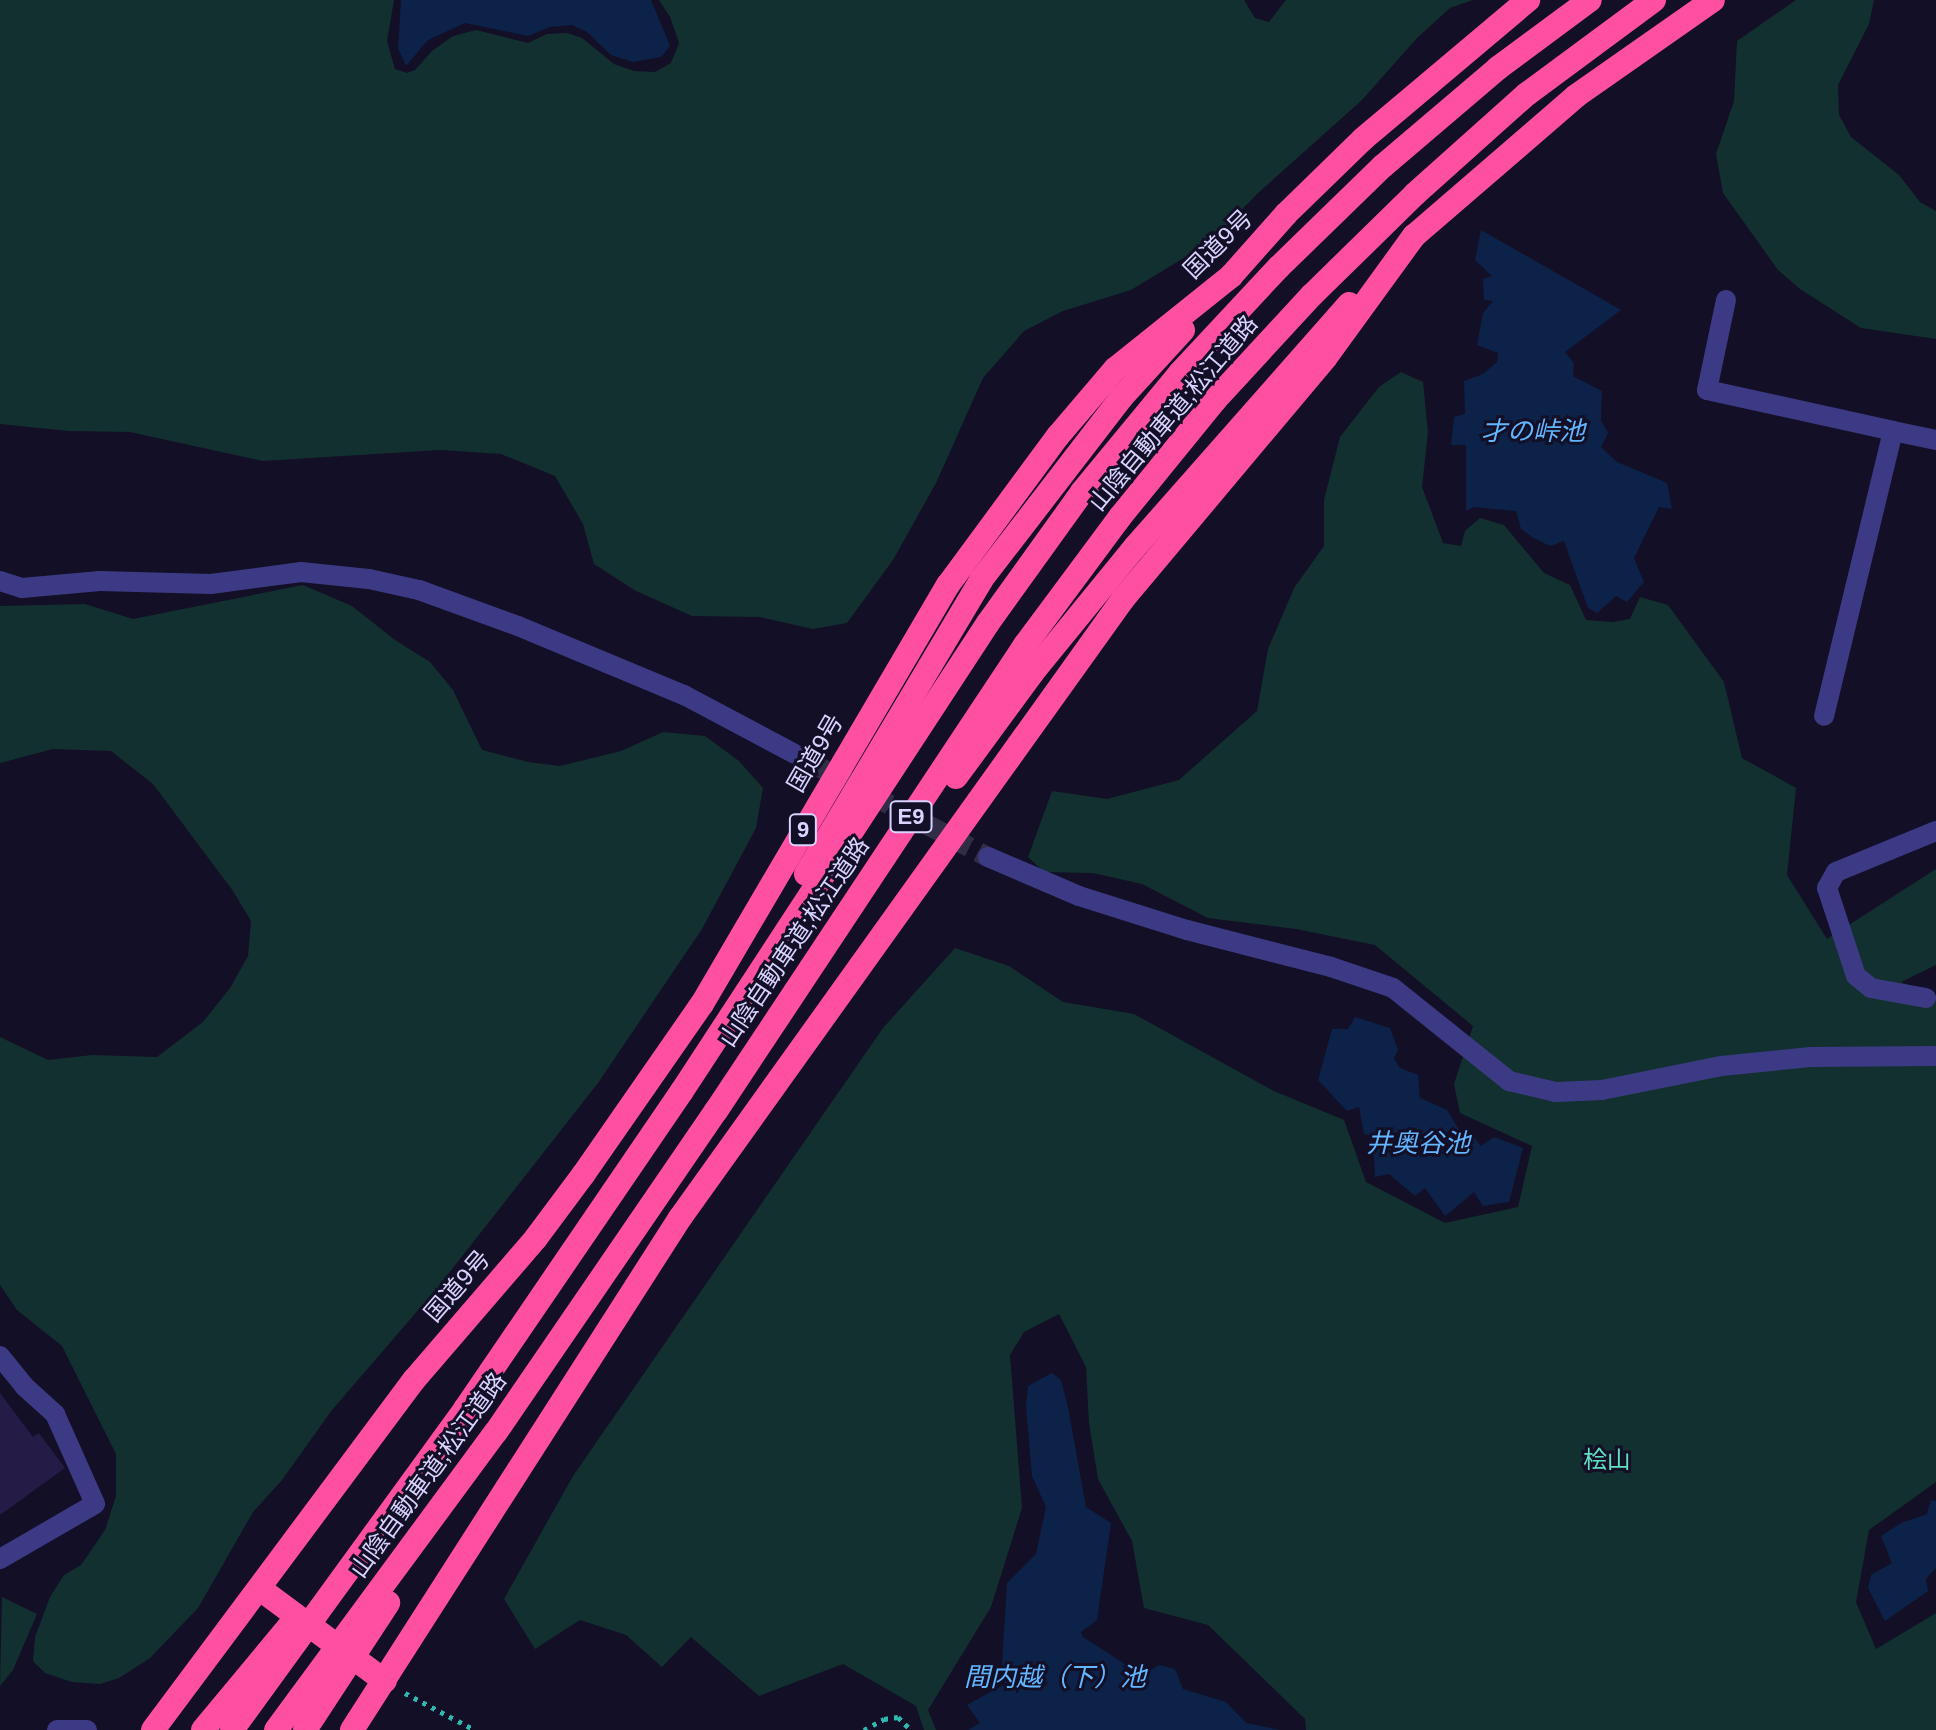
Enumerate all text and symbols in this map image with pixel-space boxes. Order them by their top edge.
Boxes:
street label: 国道9号 [1178,204,1258,284]
street label: 山陰自動車道;松江道路 [1083,309,1263,517]
water label: 才の峠池 [1481,416,1585,448]
street label: 国道9号 [781,709,849,797]
road number: E9 [889,799,933,835]
road number: 9 [787,812,819,848]
street label: 山陰自動車道;松江道路 [713,832,875,1052]
water label: 井奥谷池 [1366,1128,1470,1160]
street label: 国道9号 [418,1244,496,1328]
street label: 山陰自動車道;松江道路 [344,1367,512,1583]
park label: 桧山 [1583,1446,1631,1474]
water label: 間内越（下）池 [964,1662,1146,1694]

